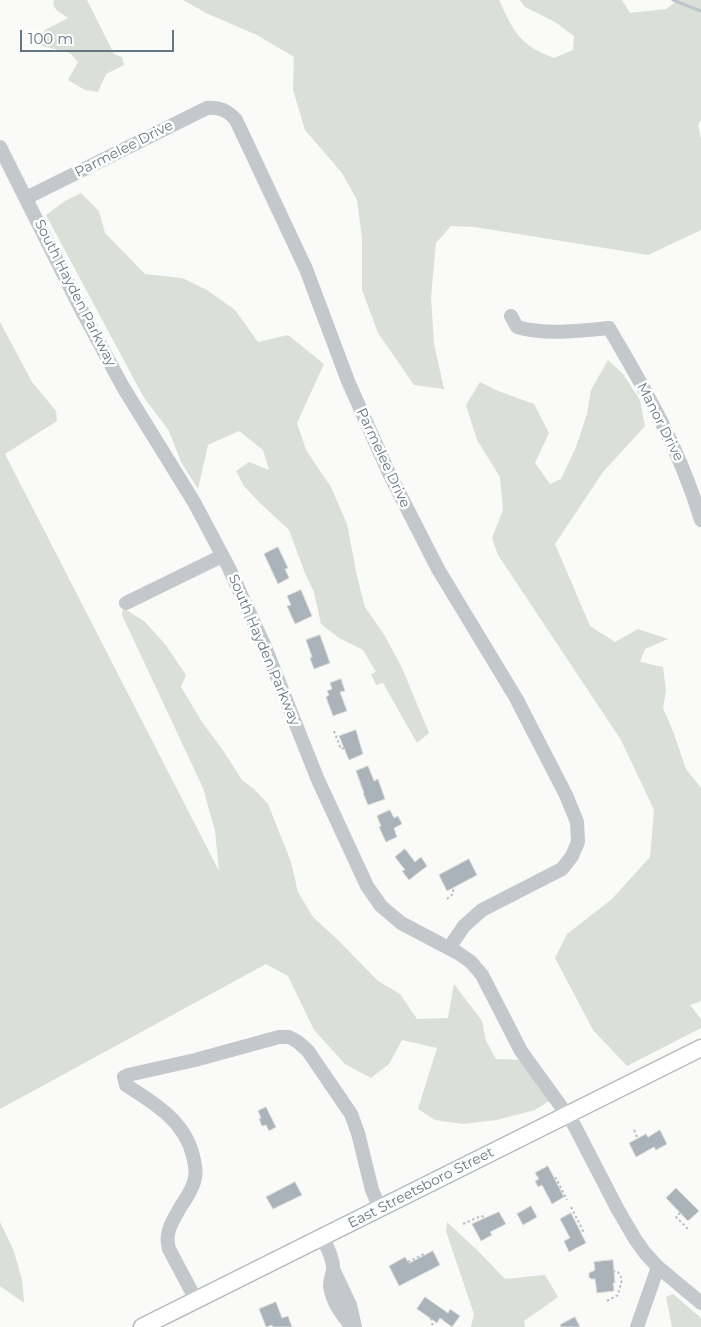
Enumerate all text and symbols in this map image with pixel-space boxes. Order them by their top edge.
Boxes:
scale bar [22,20,176,52]
text: 100 m [28,29,73,48]
street label: Parmelee Drive [72,117,176,181]
street label: South Hayden Parkway [31,217,119,369]
street label: Manor Drive [633,380,687,464]
street label: Parmelee Drive [353,406,413,510]
street label: South Hayden Parkway [224,572,304,728]
street label: East Streetsboro Street [345,1144,497,1232]

